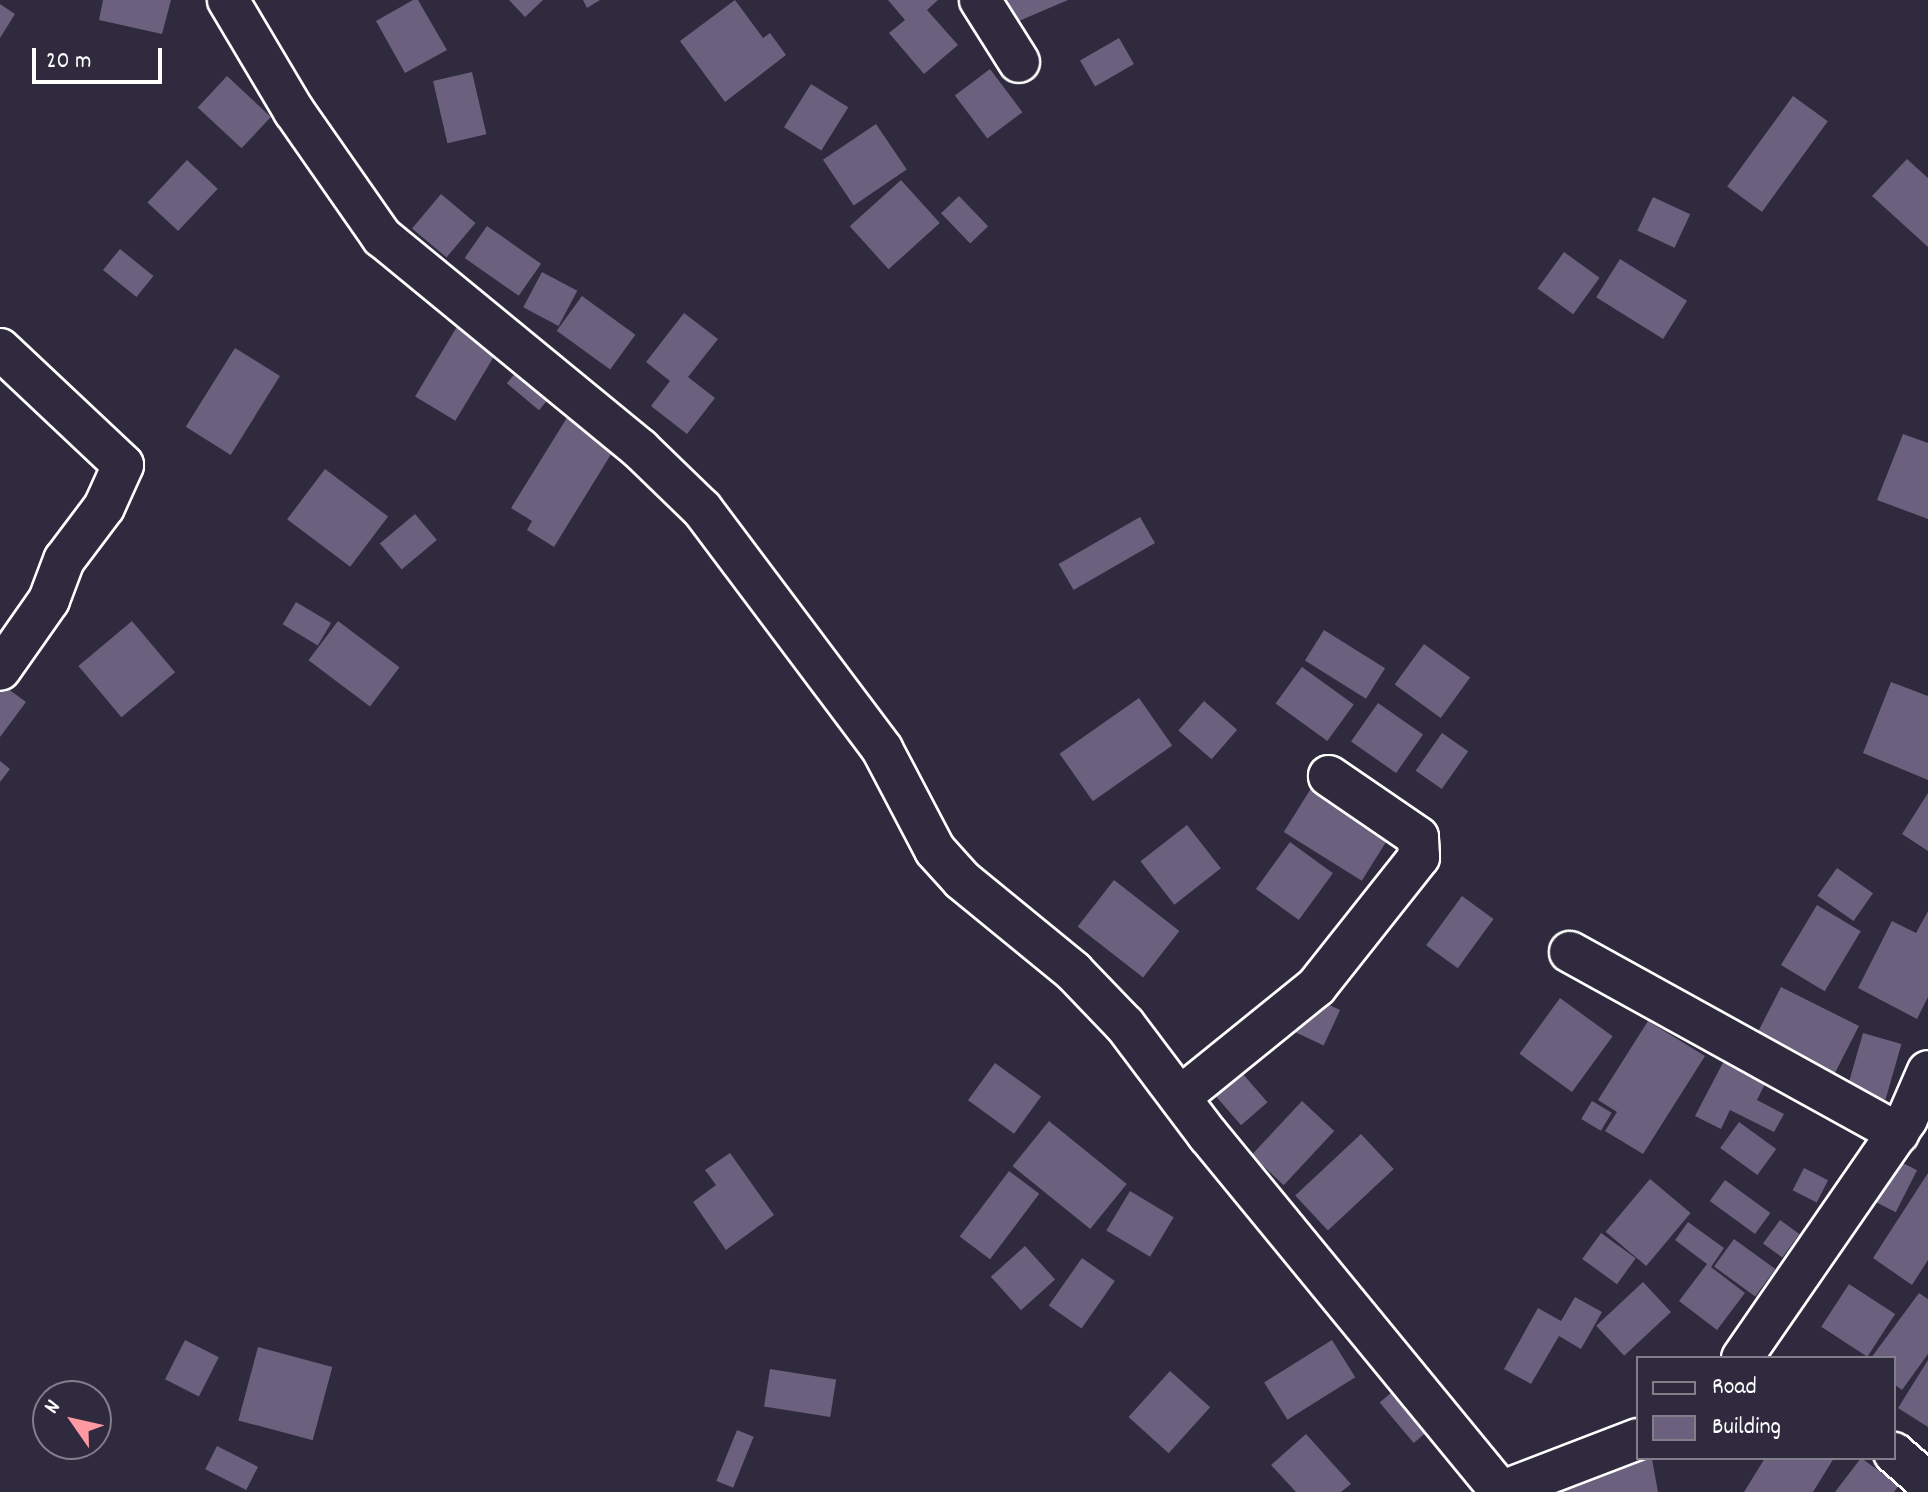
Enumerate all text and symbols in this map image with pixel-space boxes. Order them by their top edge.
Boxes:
scale bar [36,32,166,82]
text: 20 m [46,45,92,79]
legend [1636,1356,1896,1460]
text: Road [1712,1371,1757,1405]
north arrow [32,1380,112,1460]
text: N [37,1394,69,1421]
text: Building [1712,1411,1781,1445]

